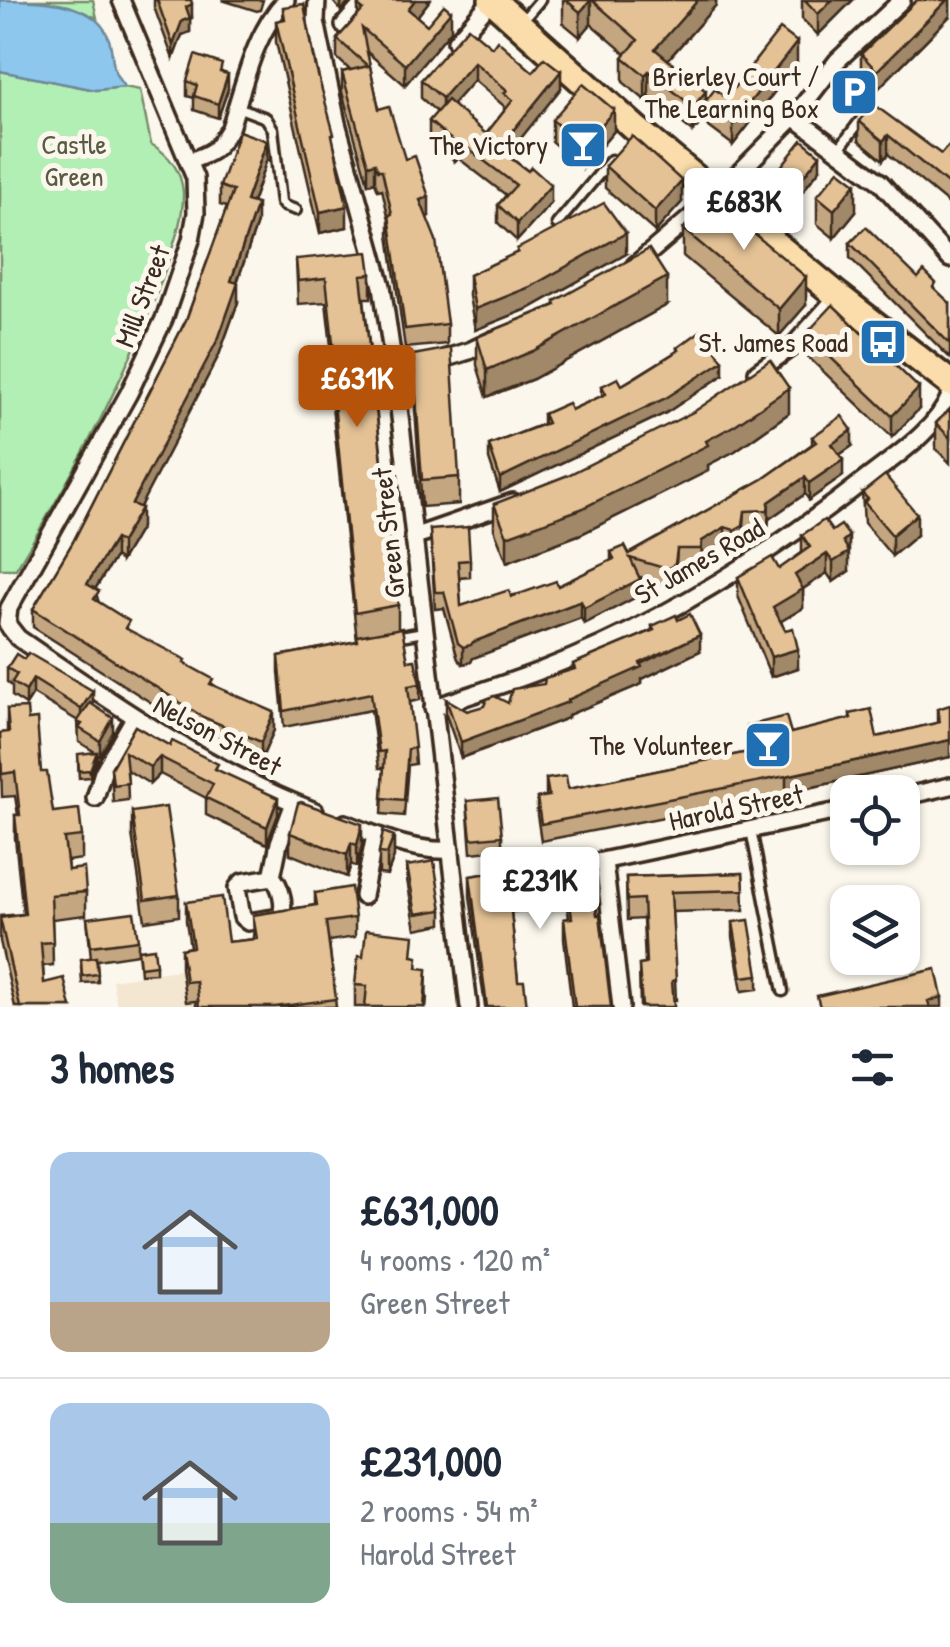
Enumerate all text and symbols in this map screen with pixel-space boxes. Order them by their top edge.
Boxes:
place label: Brierley Court / The Learning Box [645,57,819,127]
parking icon: Brierley Court / The Learning Box [828,66,880,118]
bar icon: The Victory [557,119,609,171]
park label: Castle Green [41,125,107,195]
place label: The Victory [429,126,548,164]
pin: £683K [674,168,814,253]
text: £683K [706,179,782,222]
street label: Mill Street [105,239,179,353]
bus stop icon: St. James Road [857,316,909,368]
place label: St. James Road [698,323,848,361]
pin: £631K [287,345,427,430]
text: £631K [320,356,394,399]
street label: Green Street [362,466,414,600]
street label: St James Road [627,509,771,613]
street label: Nelson Street [147,685,289,785]
bar icon: The Volunteer [742,719,794,771]
place label: The Volunteer [590,726,733,764]
street label: Harold Street [665,774,807,840]
map controls [830,775,920,975]
button: locate [830,775,920,865]
pin: £231K [470,847,610,932]
text: £231K [502,858,578,901]
button: layers [830,885,920,975]
text: 3 homes [50,1039,175,1096]
icon: filters [845,1040,900,1095]
text: £631,000 [360,1181,499,1238]
icon: home [130,1192,250,1312]
text: 4 rooms · 120 m² [360,1238,550,1281]
text: Green Street [360,1281,509,1324]
text: £231,000 [360,1432,502,1489]
icon: home [130,1443,250,1563]
text: 2 rooms · 54 m² [360,1489,538,1532]
text: Harold Street [360,1532,516,1575]

